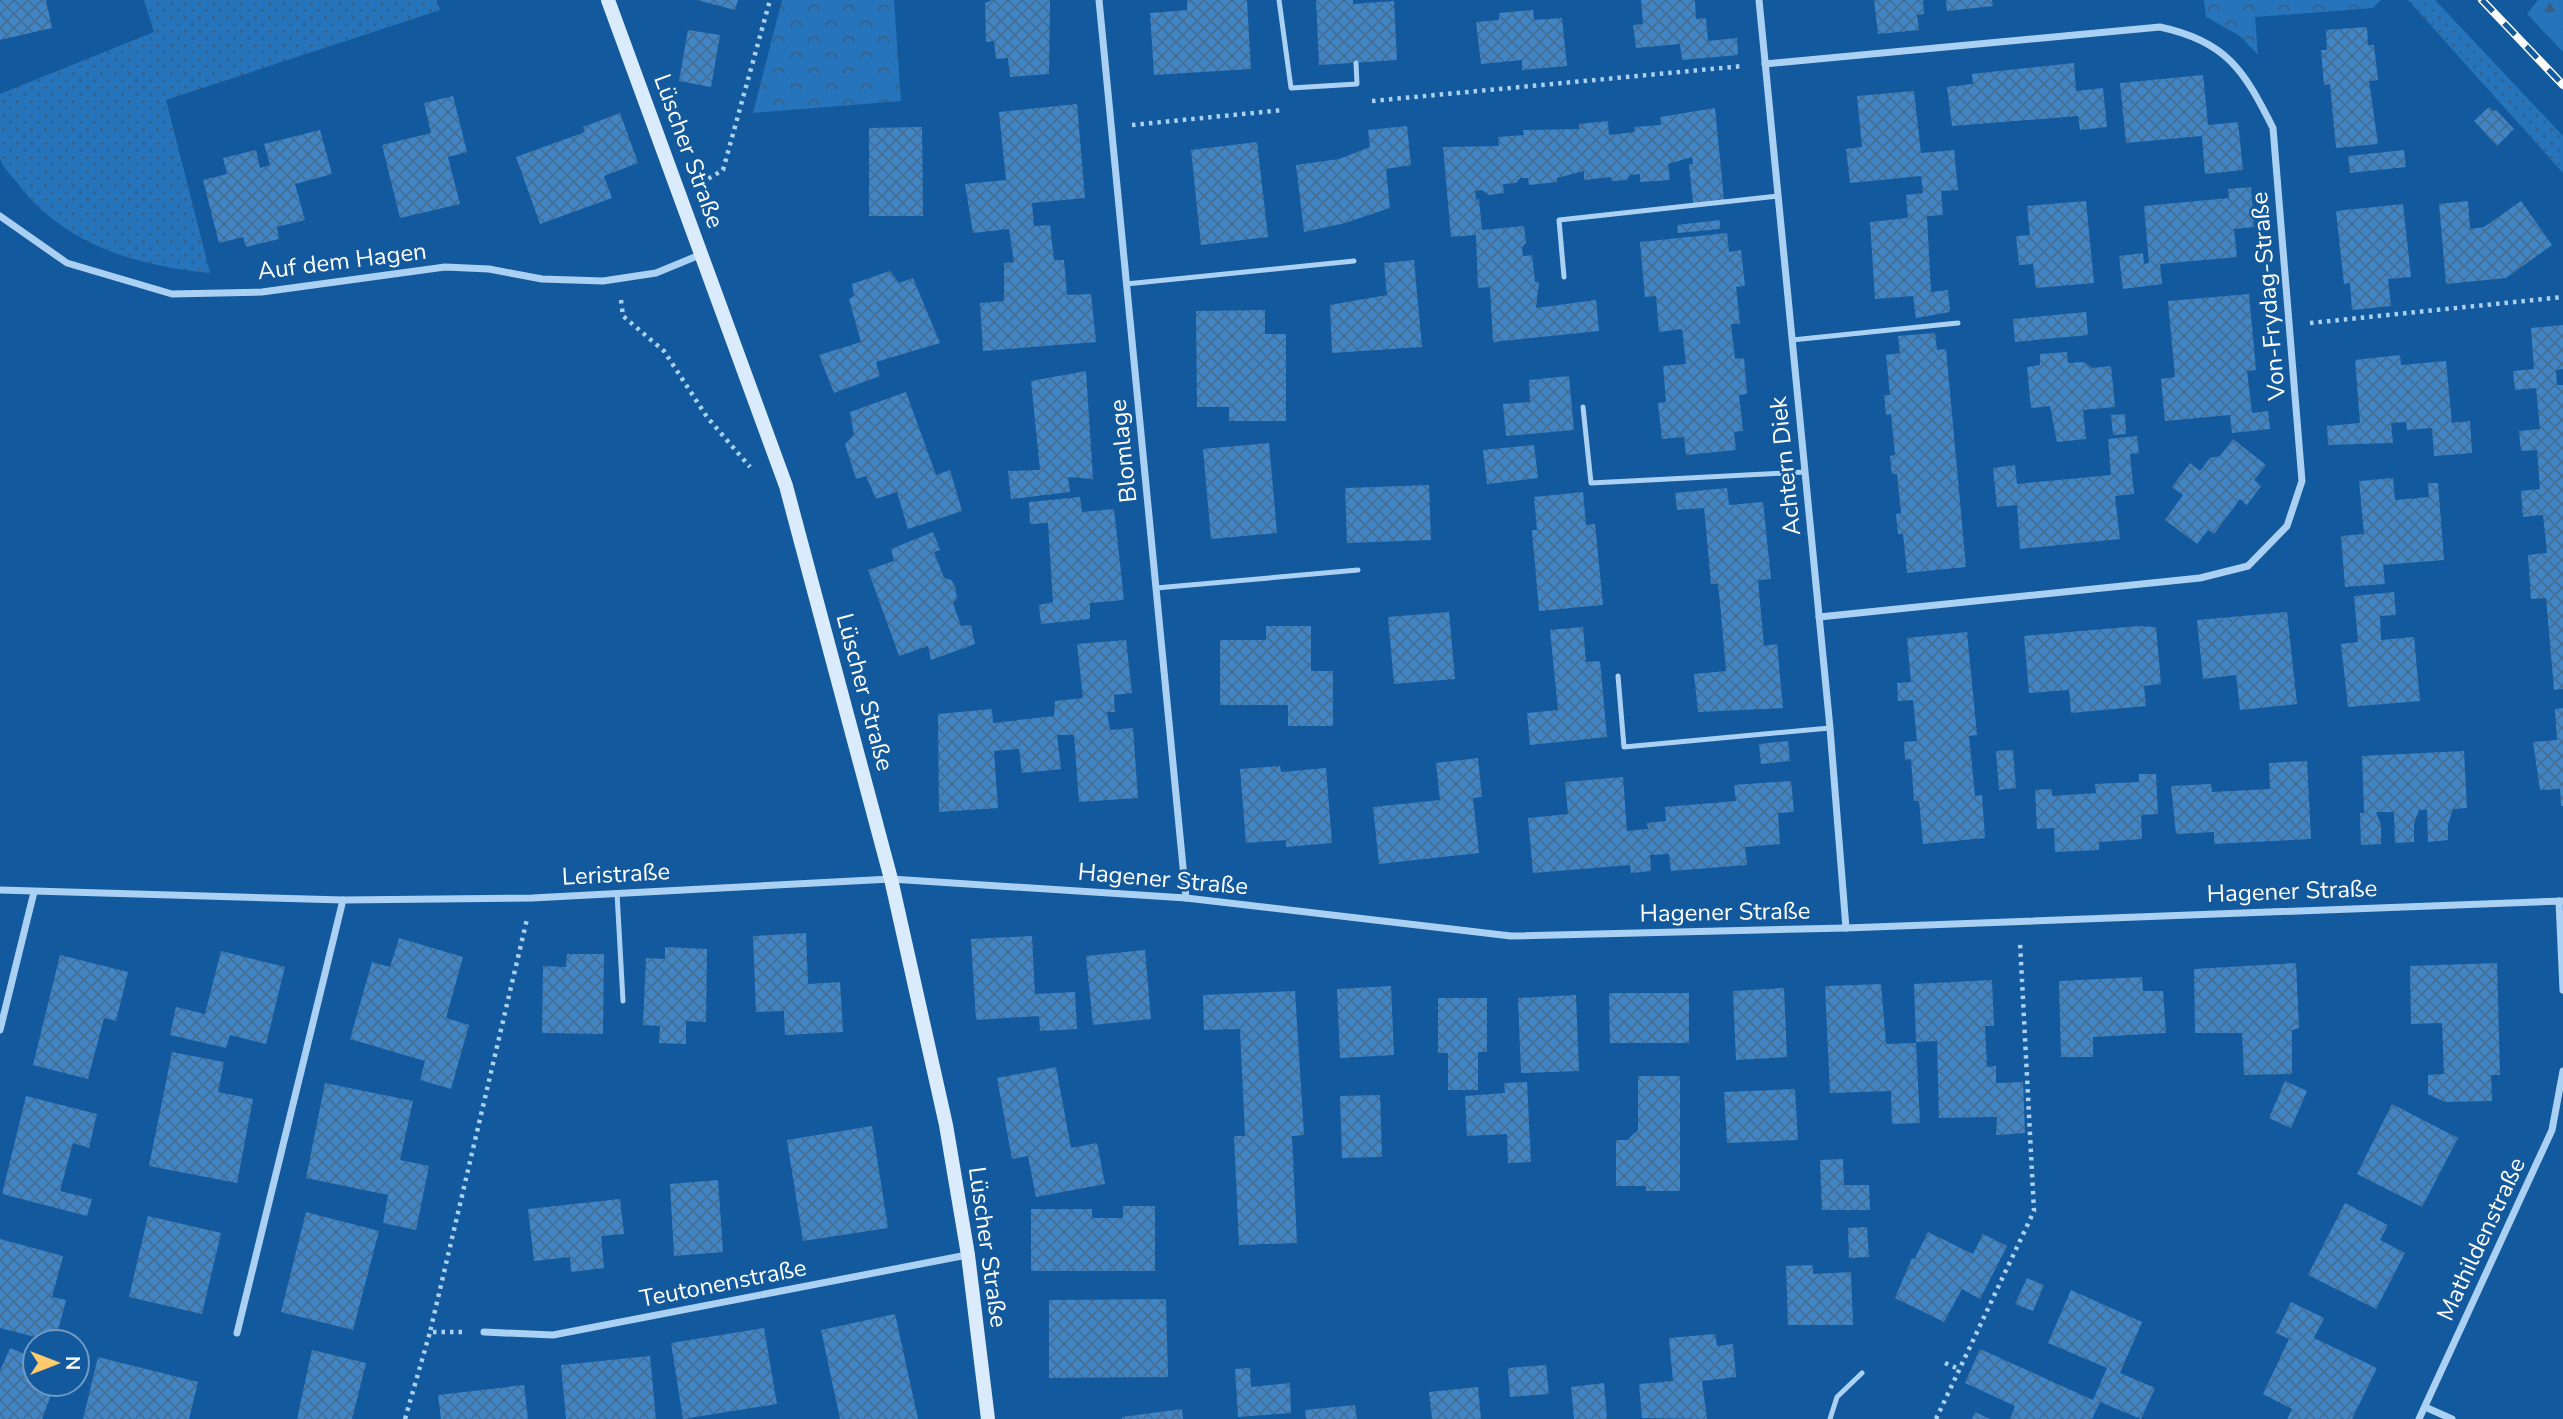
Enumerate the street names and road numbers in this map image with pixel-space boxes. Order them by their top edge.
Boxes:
street label: Lüscher Straße [646,69,732,233]
street label: Von-Frydag-Straße [2243,191,2293,402]
street label: Auf dem Hagen [256,235,428,287]
street label: Achtern Diek [1762,394,1808,537]
street label: Blomlage [1102,398,1144,504]
street label: Lüscher Straße [829,610,901,774]
street label: Leristraße [561,855,671,893]
street label: Hagener Straße [1077,856,1249,902]
street label: Hagener Straße [2206,872,2378,910]
street label: Hagener Straße [1639,895,1811,929]
street label: Mathildenstraße [2429,1152,2533,1326]
street label: Lüscher Straße [961,1165,1015,1329]
street label: Teutonenstraße [637,1251,809,1315]

